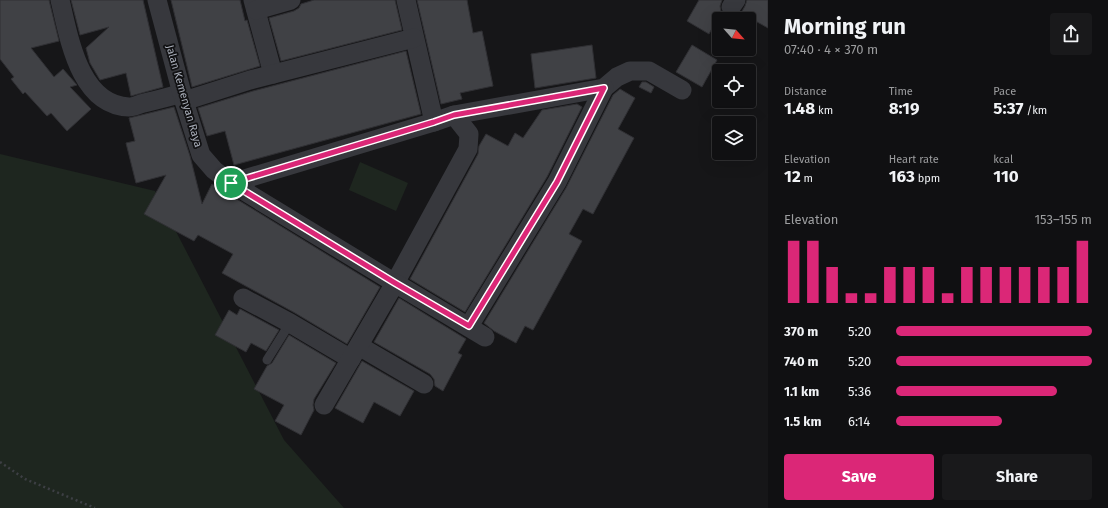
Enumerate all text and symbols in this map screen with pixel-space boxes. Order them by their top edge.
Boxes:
north arrow [712,12,756,56]
map controls [712,12,756,160]
text: Morning run [784,13,906,40]
button: share [1050,13,1092,55]
text: 07:40 · 4 × 370 m [784,42,878,57]
street label: Jalan Kemenyan Raya [163,43,205,149]
button: locate [712,64,756,108]
text: Distance [784,85,827,98]
text: Time [889,85,913,98]
text: Pace [993,85,1016,98]
text: 1.48 [784,98,815,119]
text: 8:19 [889,98,919,119]
text: 5:37 [993,98,1024,119]
text: km [815,104,833,117]
text: /km [1024,104,1047,117]
button: layers [712,116,756,160]
text: Elevation [784,153,830,166]
text: Heart rate [889,153,939,166]
text: kcal [993,153,1013,166]
pin [214,166,248,200]
text: 12 [784,166,801,187]
text: 163 [889,166,915,187]
text: 110 [993,166,1019,187]
icon: arrive [220,172,242,194]
text: m [801,172,813,185]
text: bpm [915,172,940,185]
text: Elevation [784,212,838,227]
text: 153–155 m [1034,212,1092,227]
text: 370 m [784,324,818,339]
text: 5:20 [848,324,871,339]
text: 740 m [784,354,819,369]
text: 5:20 [848,354,871,369]
text: 1.1 km [784,384,819,399]
text: 5:36 [848,384,871,399]
text: 1.5 km [784,414,822,429]
text: 6:14 [848,414,870,429]
button: Save [784,454,934,500]
button: Share [942,454,1092,500]

